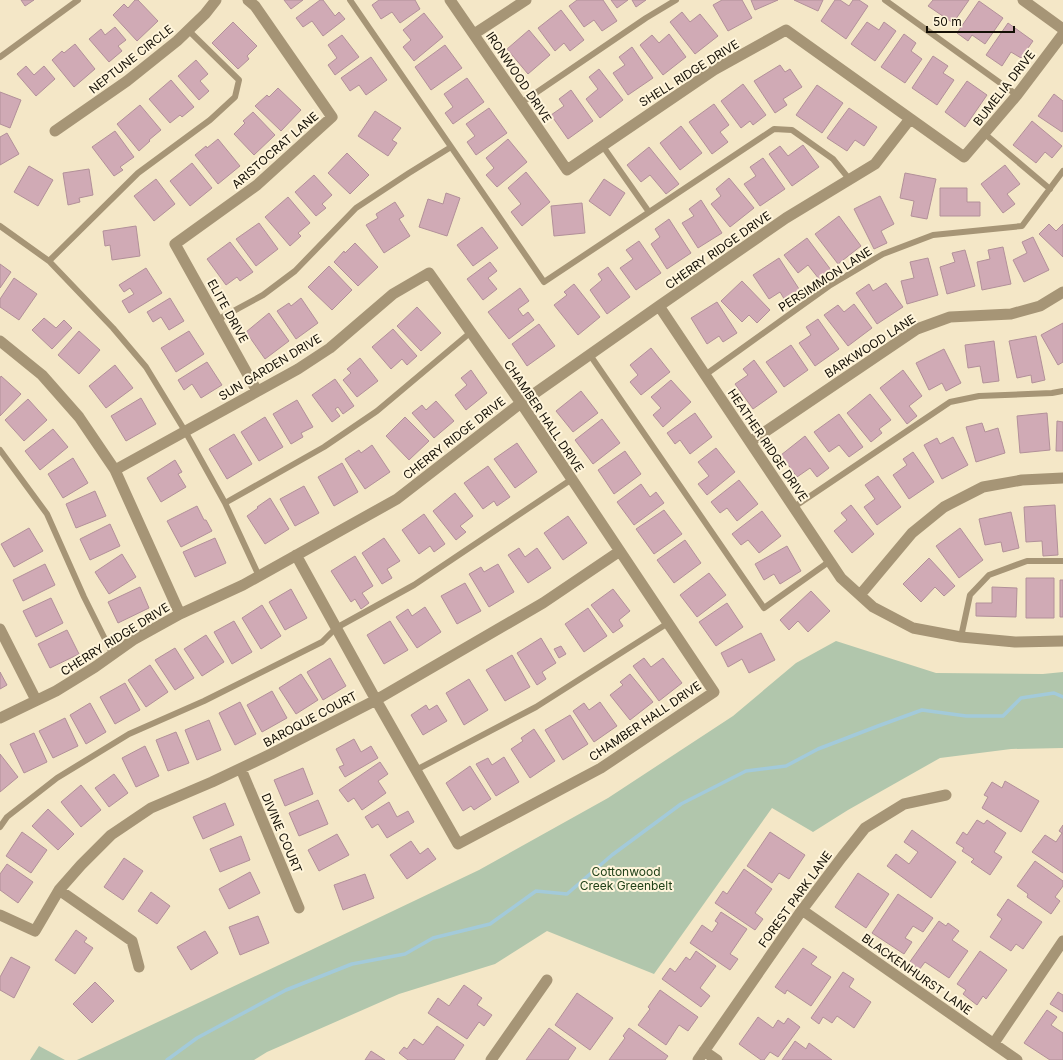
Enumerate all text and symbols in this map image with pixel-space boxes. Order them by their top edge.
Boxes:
scale bar [927,8,1014,34]
text: 50 m [933,14,962,29]
street label: NEPTUNE CIRCLE [86,21,176,97]
street label: IRONWOOD DRIVE [483,29,555,125]
street label: SHELL RIDGE DRIVE [636,36,742,110]
street label: BUMELIA DRIVE [970,47,1038,129]
street label: ARISTOCRAT LANE [229,108,321,192]
street label: CHERRY RIDGE DRIVE [662,208,774,292]
street label: PERSIMMON LANE [776,243,874,315]
street label: ELITE DRIVE [204,276,252,346]
street label: BARKWOOD LANE [822,311,918,381]
street label: SUN GARDEN DRIVE [216,330,324,404]
street label: CHAMBER HALL DRIVE [501,357,587,475]
street label: HEATHER RIDGE DRIVE [725,386,811,504]
street label: CHERRY RIDGE DRIVE [400,393,508,483]
street label: CHERRY RIDGE DRIVE [58,599,172,679]
street label: CHAMBER HALL DRIVE [586,678,704,764]
street label: BAROQUE COURT [261,688,360,750]
street label: DIVINE COURT [258,791,306,875]
street label: FOREST PARK LANE [755,848,835,950]
park label: Cottonwood Creek Greenbelt [580,864,672,893]
street label: BLACKENHURST LANE [859,930,975,1018]

